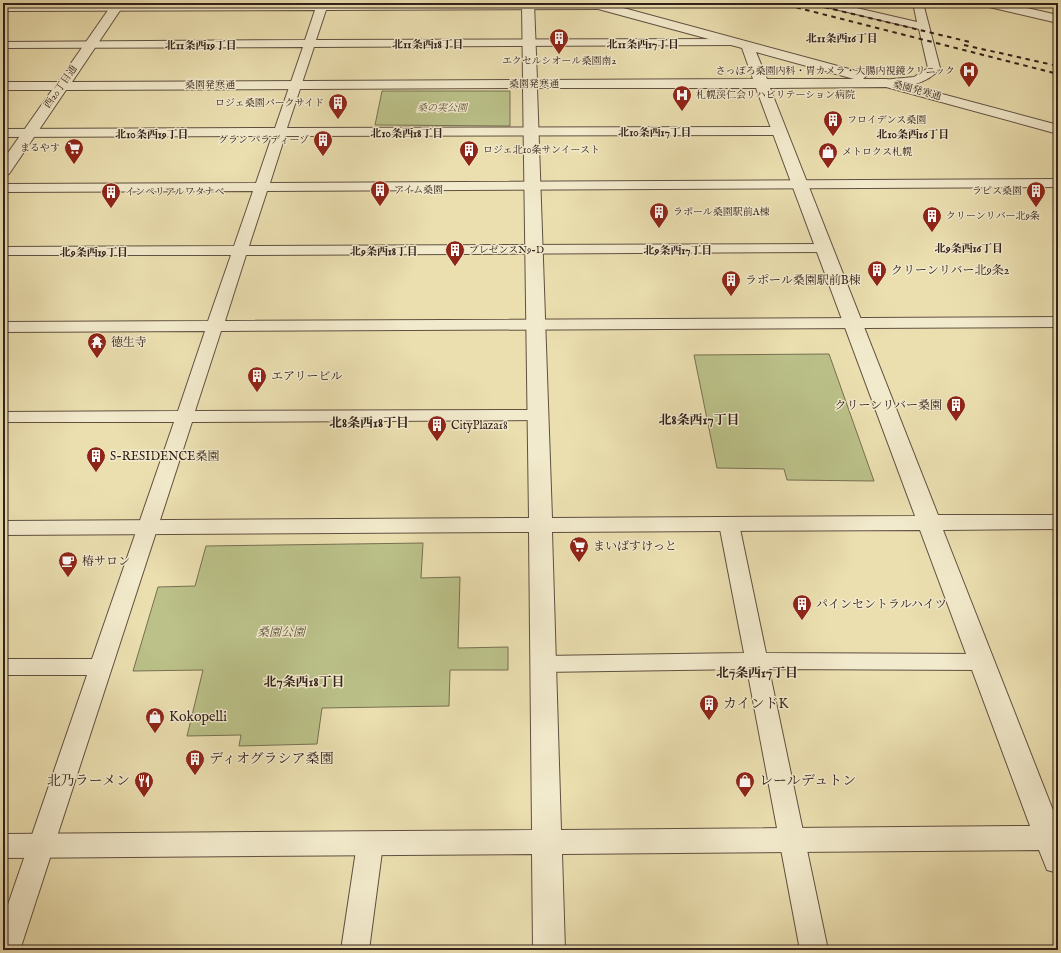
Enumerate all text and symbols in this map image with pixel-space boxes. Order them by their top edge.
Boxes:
building icon: エクセルシオール桑園南2 [548,27,570,55]
district label: 北11条西16丁目 [806,32,878,46]
district label: 北11条西18丁目 [392,38,464,52]
district label: 北11条西17丁目 [607,38,679,52]
district label: 北11条西19丁目 [165,39,237,53]
place label: エクセルシオール桑園南2 [502,55,616,68]
hospital icon: さっぽろ桑園内科・胃カメラ・大腸内視鏡クリニック [958,60,980,88]
street label: 西20丁目通 [41,63,81,111]
place label: さっぽろ桑園内科・胃カメラ・大腸内視鏡クリニック [716,65,955,78]
street label: 桑園発寒通 [509,78,559,91]
street label: 桑園発寒通 [891,78,943,104]
street label: 桑園発寒通 [185,79,235,92]
hospital icon: 札幌渓仁会リハビリテーション病院 [671,84,693,112]
place label: 札幌渓仁会リハビリテーション病院 [696,89,855,102]
building icon: ロジェ桑園パークサイド [327,92,349,120]
place label: ロジェ桑園パークサイド [215,97,324,110]
park label: 桑の実公園 [417,102,469,115]
building icon: フロイデンス桑園 [822,109,844,137]
place label: フロイデンス桑園 [847,114,926,127]
district label: 北10条西17丁目 [618,126,692,140]
district label: 北10条西18丁目 [371,127,443,141]
district label: 北10条西19丁目 [115,128,189,142]
district label: 北10条西16丁目 [876,128,950,142]
building icon: グラン パラディーゾ [312,129,334,157]
place label: グラン パラディーゾ [218,134,309,147]
supermarket icon: まるやす [63,137,85,165]
building icon: ロジェ北10条サンイースト [458,139,480,167]
shop icon: メトロクス札幌 [817,141,839,169]
place label: まるやす [20,142,60,155]
place label: ロジェ北10条サンイースト [483,144,600,157]
place label: メトロクス札幌 [842,146,912,159]
building icon: アイム桑園 [369,179,391,207]
building icon: ラピス桑園 [1025,180,1047,208]
building icon: インペリアルワタナベ [100,181,122,209]
place label: アイム桑園 [394,184,443,197]
place label: ラピス桑園 [972,185,1022,198]
place label: インペリアルワタナベ [125,186,225,199]
building icon: ラポール桑園駅前A棟 [648,201,670,229]
building icon: クリーンリバー北9条 [921,205,943,233]
place label: ラポール桑園駅前A棟 [673,206,770,219]
place label: クリーンリバー北9条 [946,210,1040,223]
building icon: プレゼンスN9-D [444,239,466,267]
district label: 北9条西16丁目 [935,242,1003,256]
place label: プレゼンスN9-D [469,244,544,257]
district label: 北9条西17丁目 [643,244,713,258]
district label: 北9条西18丁目 [350,245,418,259]
district label: 北9条西19丁目 [60,246,128,260]
building icon: クリーンリバー北9条2 [866,259,888,287]
place label: クリーンリバー北9条2 [891,263,1010,278]
building icon: ラポール桑園駅前B棟 [720,269,742,297]
place label: ラポール桑園駅前B棟 [745,273,861,288]
temple icon: 徳生寺 [86,331,108,359]
place label: 徳生寺 [111,335,147,350]
building icon: エアリービル [246,365,268,393]
place label: エアリービル [271,369,343,384]
building icon: クリーンリバー桑園 [945,394,967,422]
place label: クリーンリバー桑園 [835,398,942,413]
district label: 北8条西17丁目 [658,412,740,429]
building icon: CityPlaza18 [426,414,448,442]
district label: 北8条西18丁目 [329,415,409,432]
place label: CityPlaza18 [451,418,508,433]
building icon: S-RESIDENCE桑園 [85,445,107,473]
place label: S-RESIDENCE桑園 [110,449,219,464]
supermarket icon: まいばすけっと [568,535,590,563]
place label: まいばすけっと [593,539,677,554]
cafe icon: 椿サロン [57,550,79,578]
place label: 椿サロン [82,554,130,569]
building icon: パインセントラルハイツ [791,593,813,621]
place label: パインセントラルハイツ [816,597,947,612]
park label: 桑園公園 [257,625,307,640]
district label: 北7条西17丁目 [716,665,798,682]
district label: 北7条西18丁目 [263,674,345,691]
building icon: カインドK [698,693,720,721]
place label: カインドK [723,695,790,713]
shop icon: Kokopelli [144,706,166,734]
place label: Kokopelli [169,708,227,726]
building icon: ディオグラシア桑園 [184,748,206,776]
place label: ディオグラシア桑園 [209,750,334,768]
restaurant icon: 北乃ラーメン [133,770,155,798]
shop icon: レールデュトン [734,770,756,798]
place label: 北乃ラーメン [47,772,130,790]
place label: レールデュトン [759,772,856,790]

